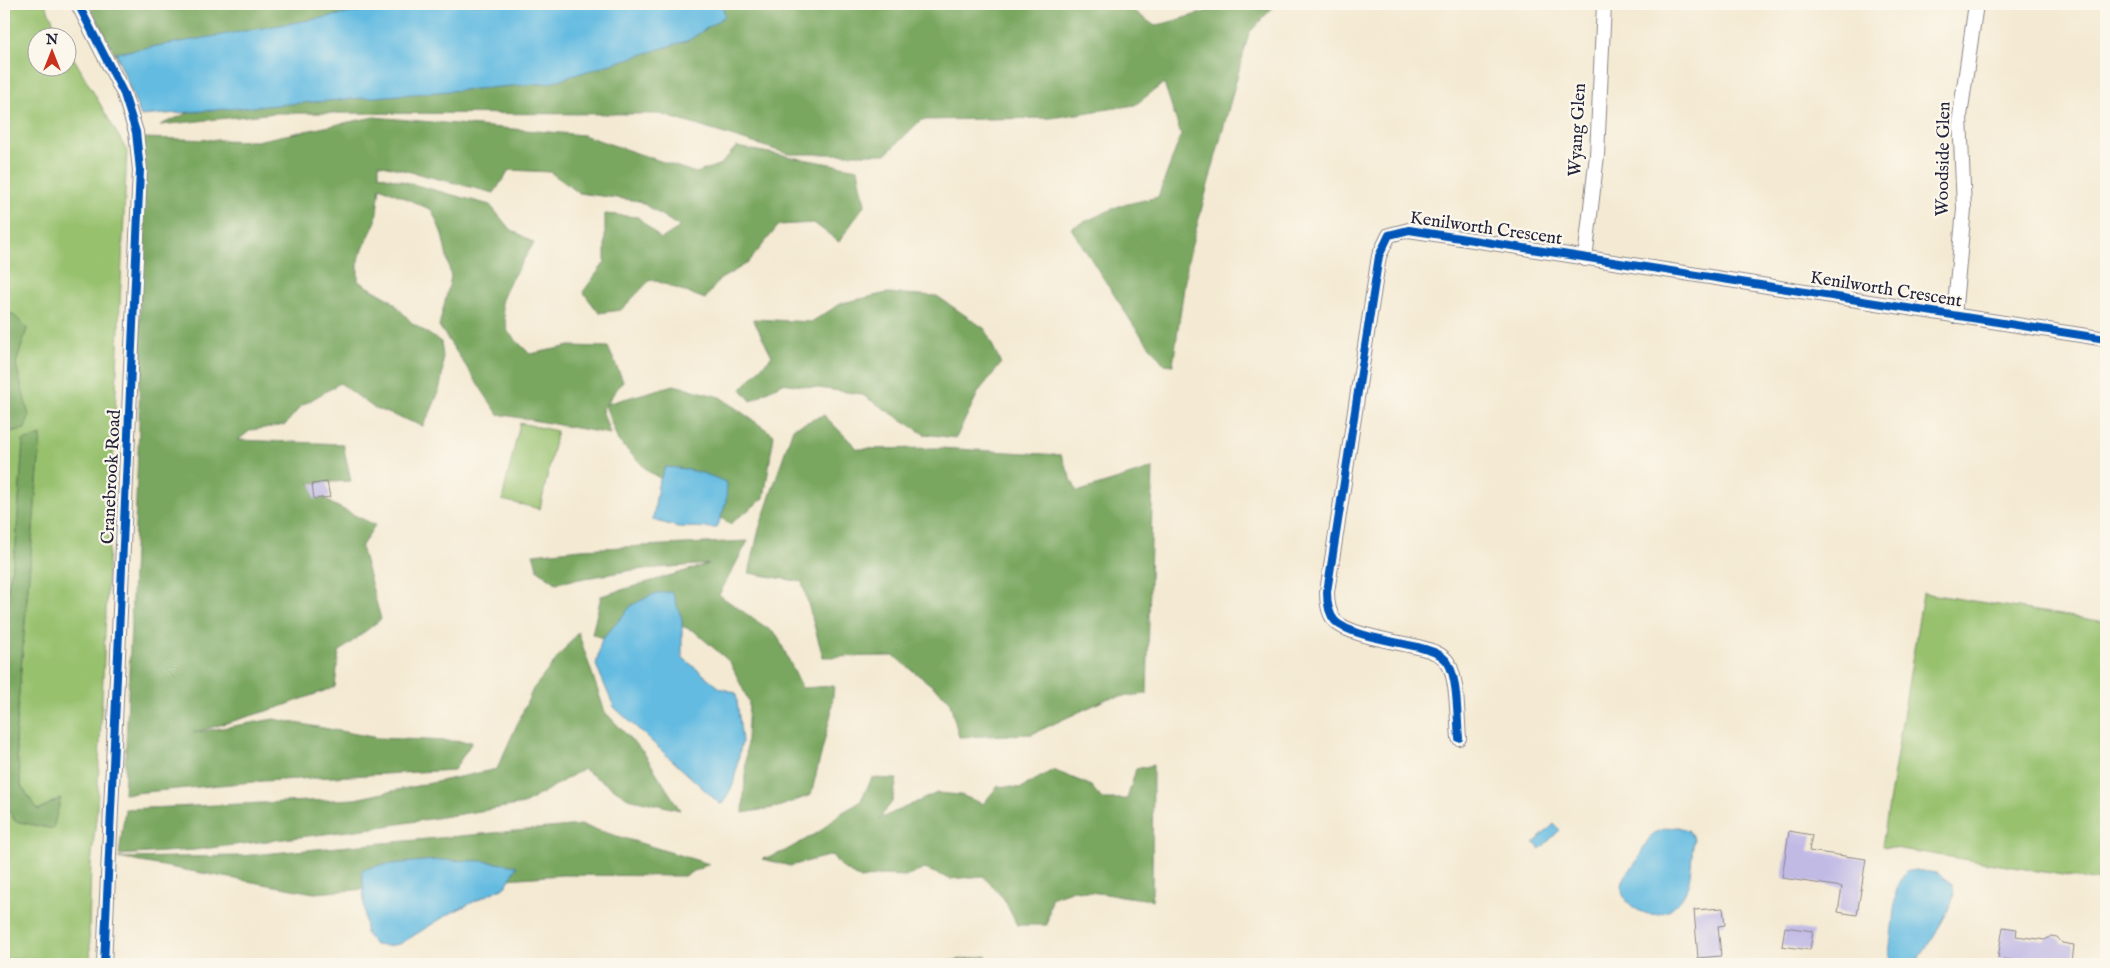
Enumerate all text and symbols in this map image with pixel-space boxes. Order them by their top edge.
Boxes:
north arrow [28,28,78,78]
text: N [45,31,58,49]
street label: Wyang Glen [1564,82,1592,177]
street label: Woodside Glen [1931,101,1957,217]
street label: Kenilworth Crescent [1408,207,1564,251]
street label: Kenilworth Crescent [1808,267,1964,313]
street label: Cranebrook Road [97,409,127,545]

